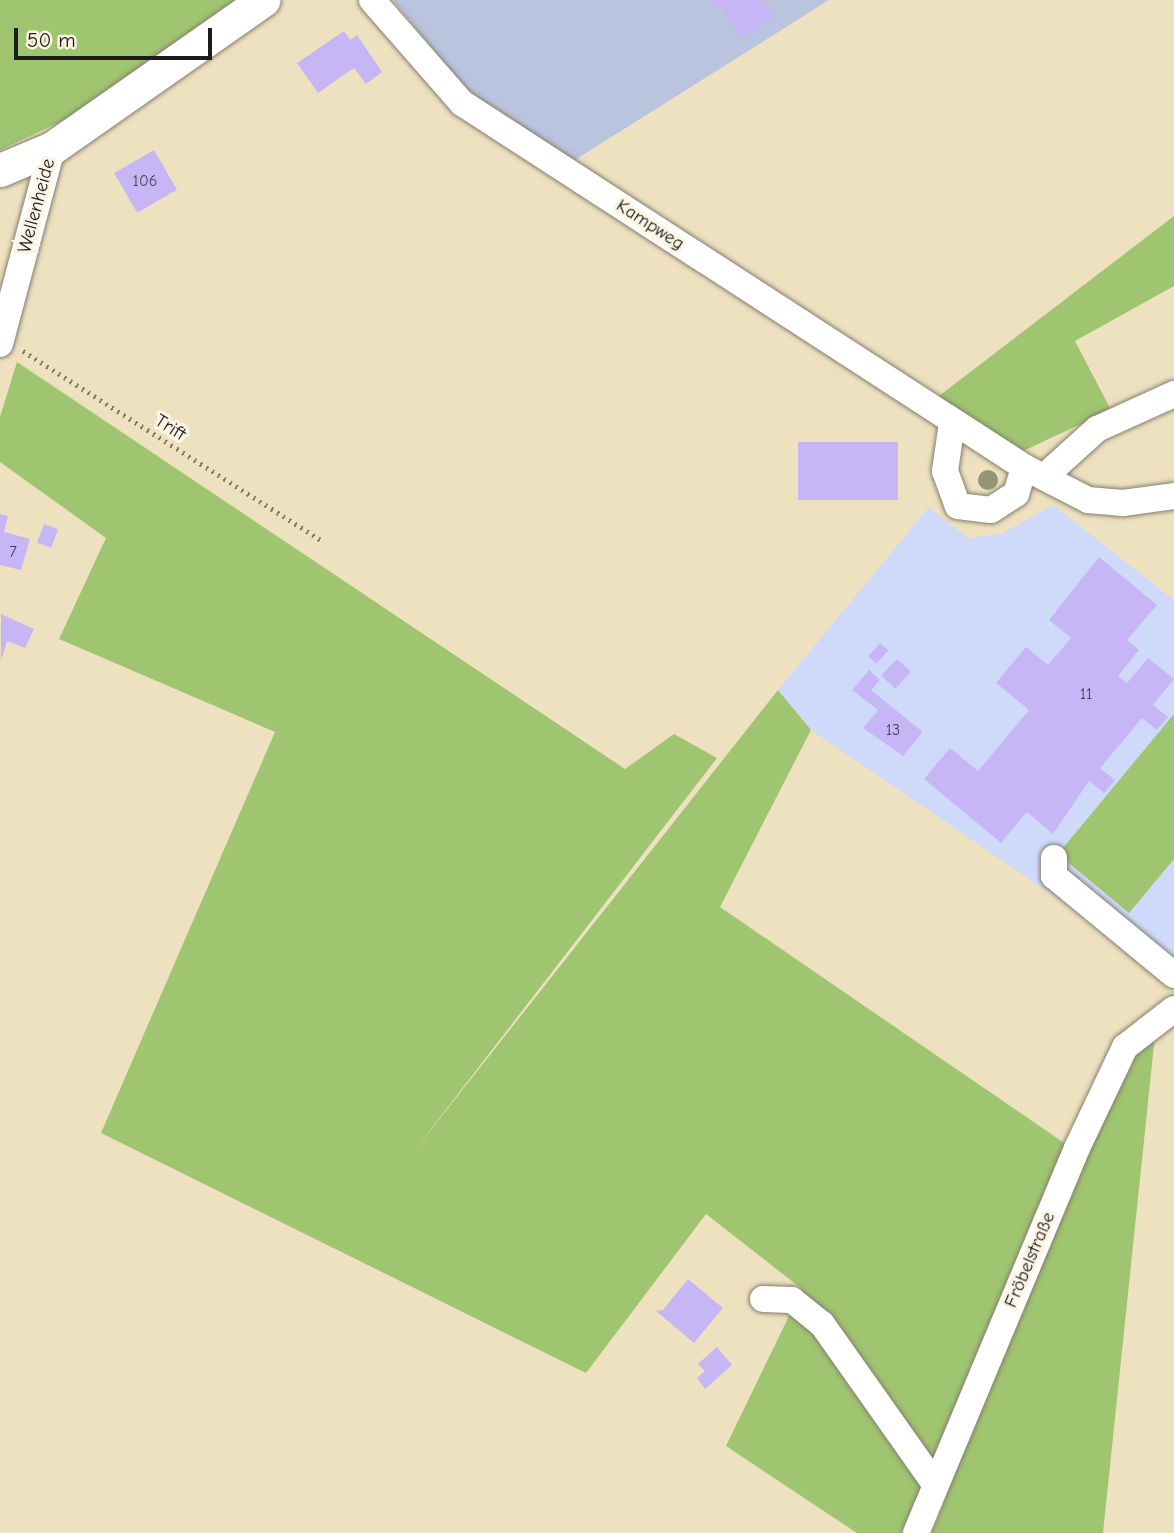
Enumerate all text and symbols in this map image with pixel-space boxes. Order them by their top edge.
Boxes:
scale bar [18,14,215,58]
text: 50 m [27,28,76,52]
street label: Wellenheide [13,156,61,256]
house number: 106 [133,171,157,191]
street label: Kampweg [612,195,688,255]
street label: Trift [150,410,190,446]
house number: 7 [9,542,17,562]
house number: 11 [1080,684,1092,704]
house number: 13 [886,720,900,740]
street label: Fröbelstraße [1000,1209,1060,1311]

